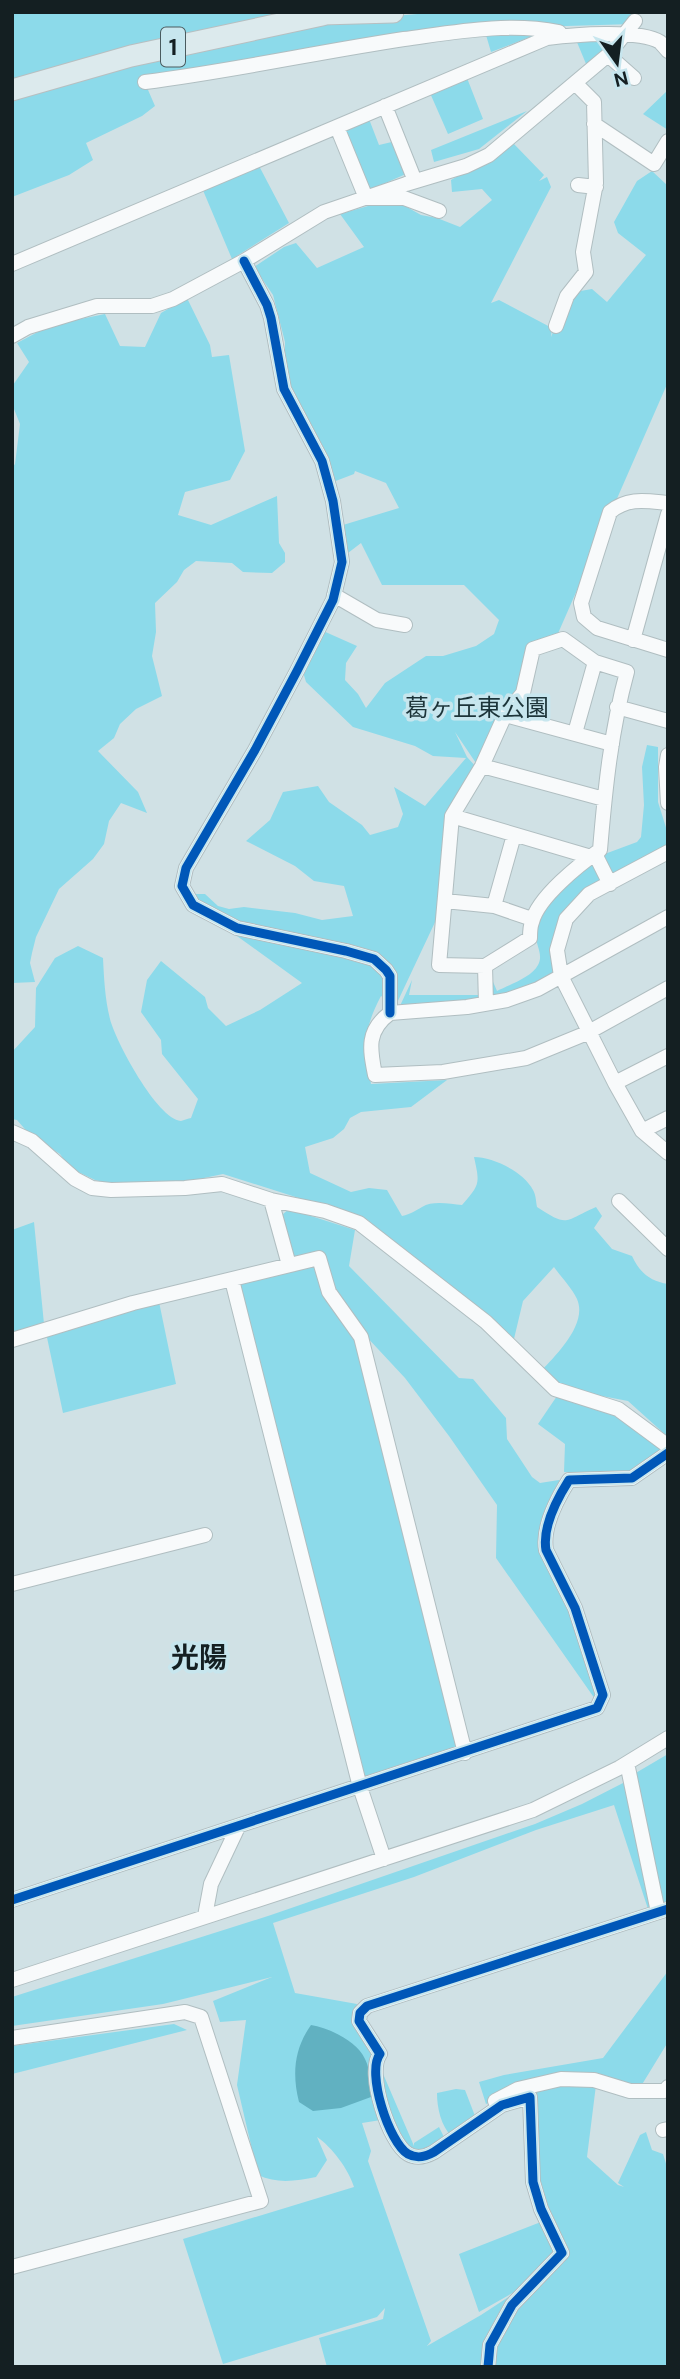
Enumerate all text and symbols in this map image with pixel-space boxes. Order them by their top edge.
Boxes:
road number: 1 [161,28,185,66]
north arrow [582,28,652,98]
text: N [611,65,631,93]
park label: 葛ヶ丘東公園 [405,692,549,723]
district label: 光陽 [171,1639,227,1676]

